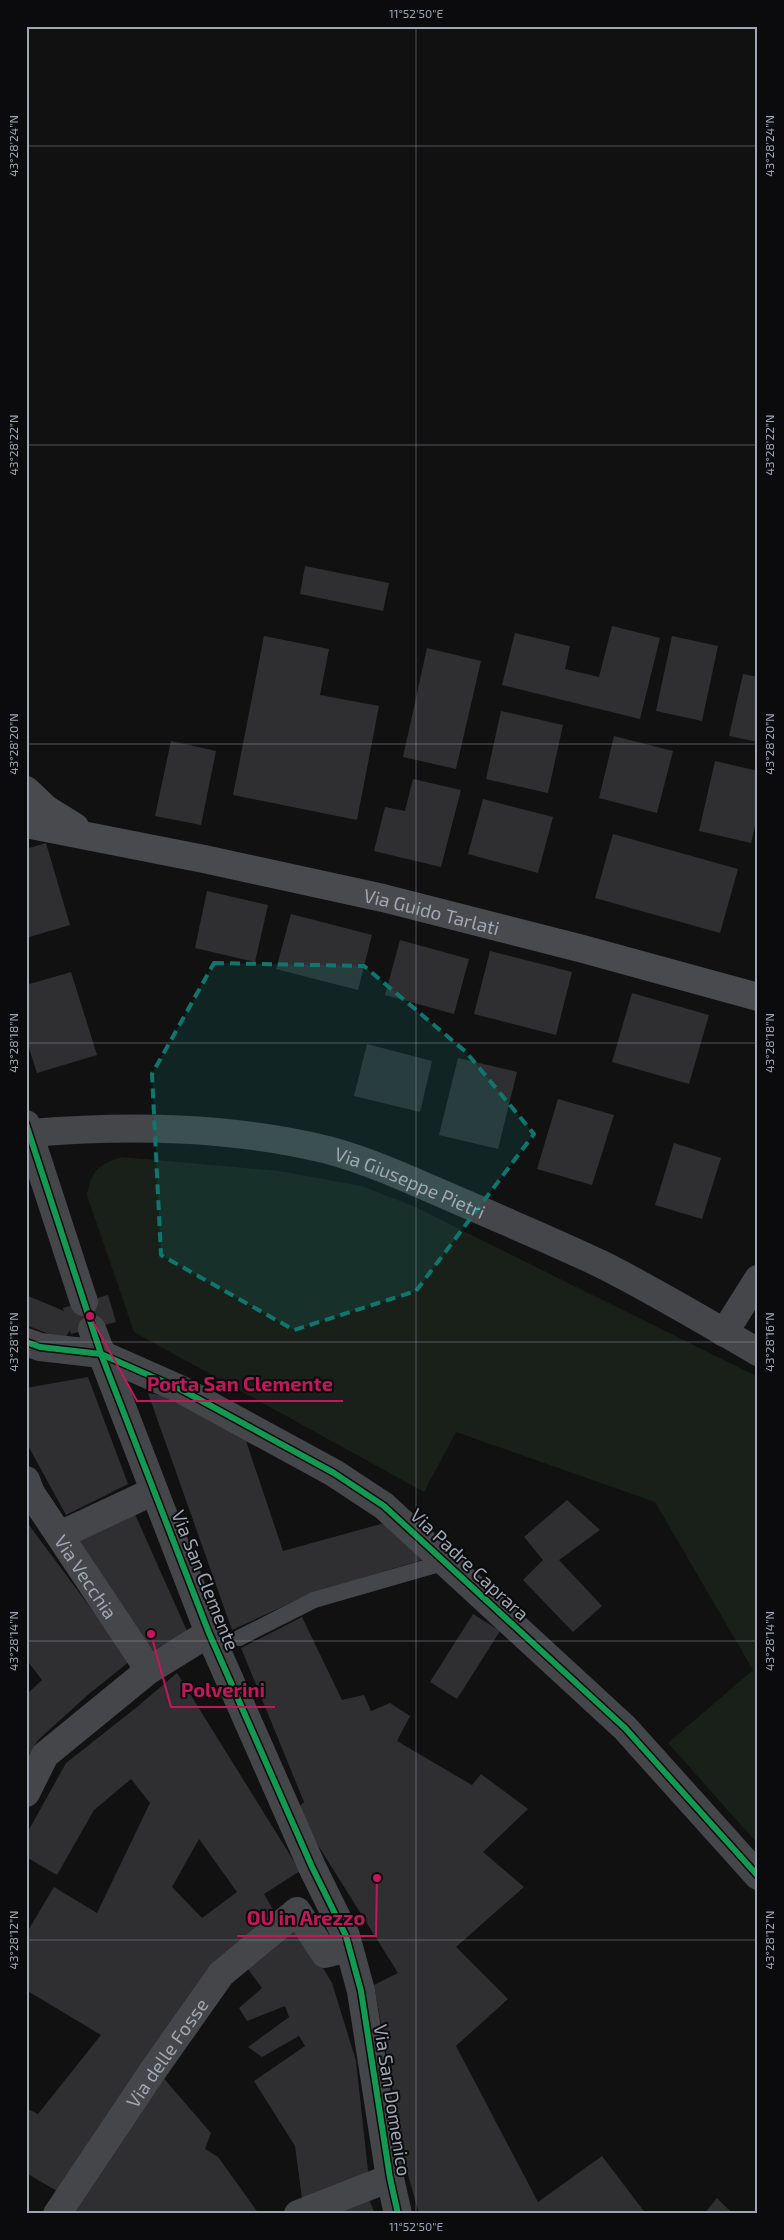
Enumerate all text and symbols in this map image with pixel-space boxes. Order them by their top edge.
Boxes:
text: 11°52'50"E [389,6,443,20]
text: 43°28'24"N [6,115,20,177]
text: 43°28'24"N [762,115,776,177]
text: 43°28'22"N [6,414,20,476]
text: 43°28'22"N [762,414,776,476]
text: 43°28'20"N [6,713,20,775]
text: 43°28'20"N [762,713,776,775]
street label: Via Guido Tarlati [362,883,502,939]
text: 43°28'18"N [6,1013,20,1073]
text: 43°28'18"N [762,1013,776,1073]
street label: Via Giuseppe Pietri [332,1141,489,1223]
text: 43°28'16"N [6,1312,20,1372]
text: 43°28'16"N [762,1312,776,1372]
callout: Porta San Clemente [137,1366,343,1401]
text: Porta San Clemente [147,1371,333,1395]
street label: Via Padre Caprara [406,1503,534,1625]
street label: Via San Clemente [167,1506,245,1654]
street label: Via Vecchia [50,1530,123,1623]
text: 43°28'14"N [6,1611,20,1671]
text: 43°28'14"N [762,1611,776,1671]
callout: Polverini [171,1672,275,1707]
text: Polverini [181,1677,265,1701]
callout: OU in Arezzo [237,1901,376,1936]
text: OU in Arezzo [247,1905,365,1929]
text: 43°28'12"N [6,1910,20,1970]
text: 43°28'12"N [762,1910,776,1970]
street label: Via delle Fosse [120,1993,212,2112]
street label: Via San Domenico [370,2023,416,2177]
text: 11°52'50"E [389,2219,443,2233]

